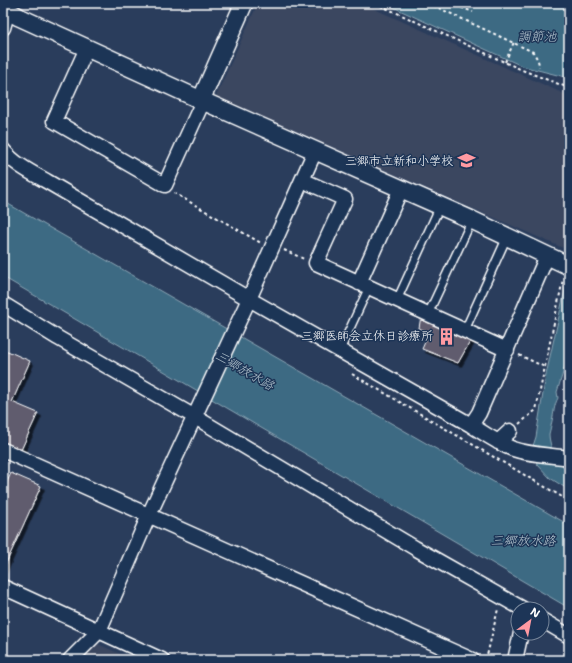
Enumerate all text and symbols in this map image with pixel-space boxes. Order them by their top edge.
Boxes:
water label: 調節池 [517,28,557,45]
school or university icon: 三郷市立新和小学校 [456,151,476,171]
place label: 三郷市立新和小学校 [345,153,453,169]
building icon: 三郷医師会立休日診療所 [436,326,456,346]
place label: 三郷医師会立休日診療所 [301,328,433,344]
water label: 三郷放水路 [212,347,278,395]
water label: 三郷放水路 [490,532,556,549]
north arrow [510,601,550,641]
text: N [527,604,543,622]

